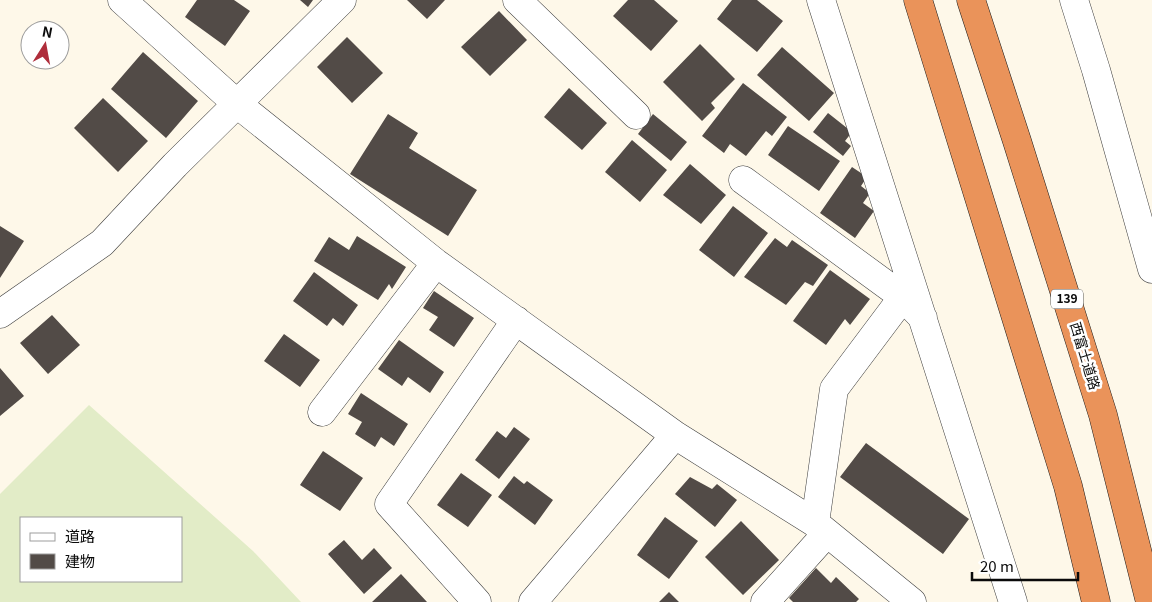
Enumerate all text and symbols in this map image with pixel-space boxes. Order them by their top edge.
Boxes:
north arrow [20,20,70,70]
text: N [41,20,55,42]
road number: 139 [1051,290,1083,308]
street label: 西富士道路 [1066,319,1106,392]
legend [20,517,182,582]
text: 道路 [65,525,95,546]
text: 建物 [65,550,95,571]
scale bar [972,550,1078,582]
text: 20 m [980,555,1014,576]

